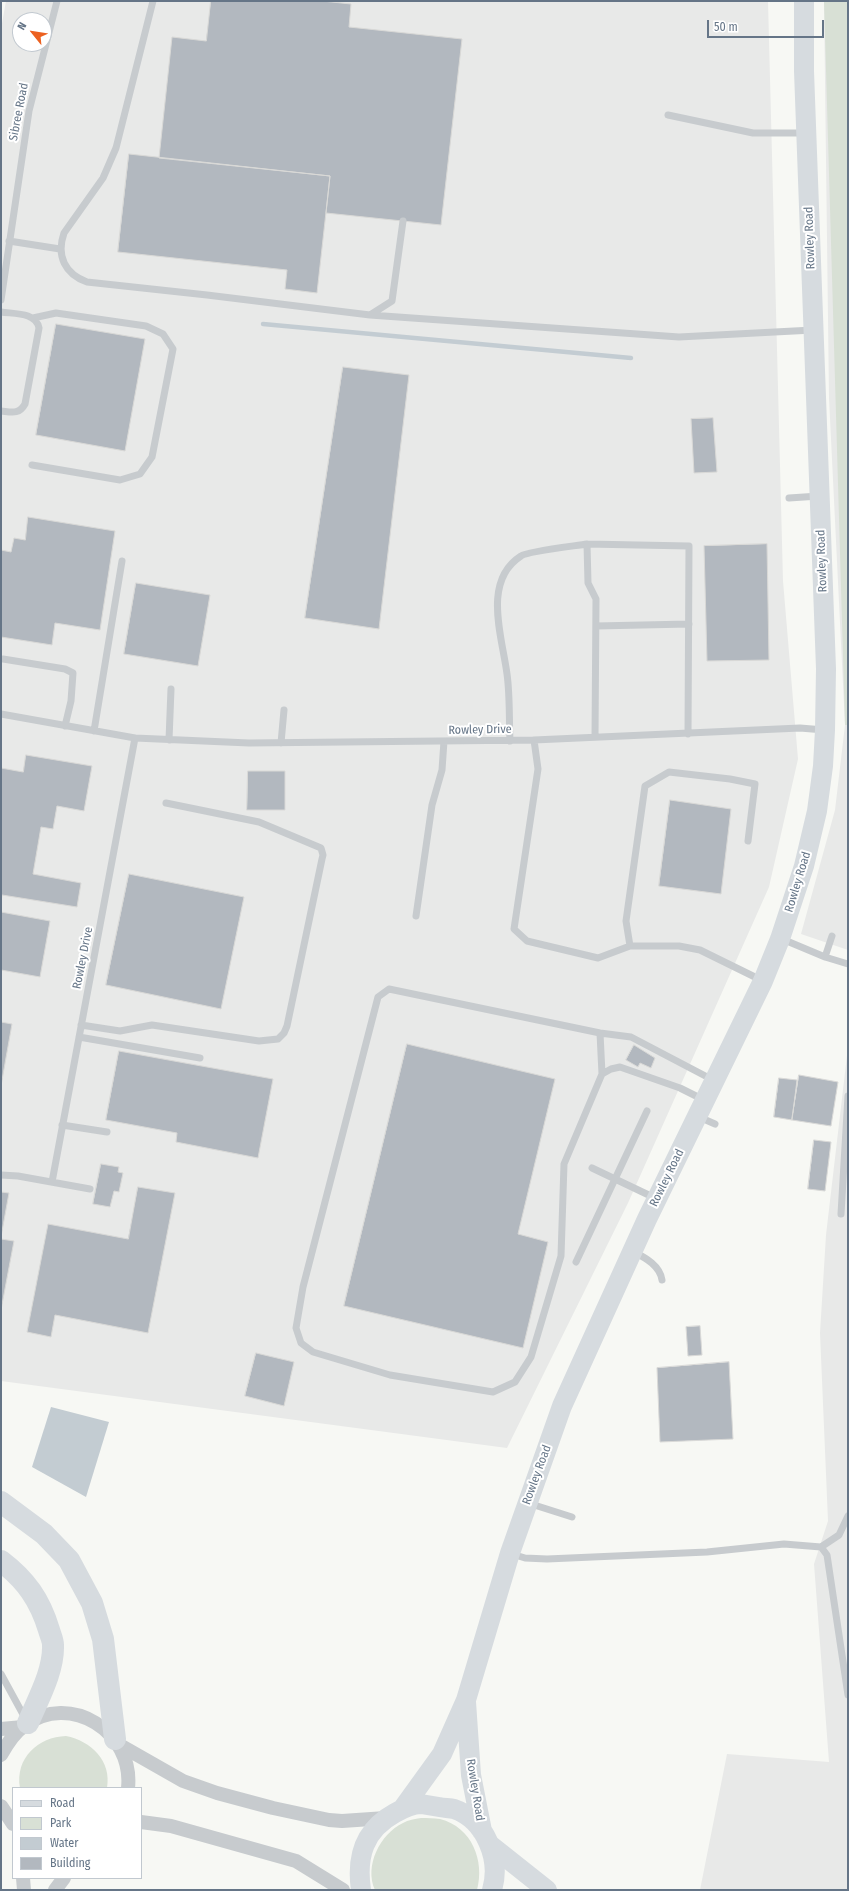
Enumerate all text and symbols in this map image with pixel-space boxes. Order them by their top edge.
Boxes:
north arrow [12,12,52,52]
scale bar [709,12,826,38]
text: N [15,20,29,32]
text: 50 m [714,20,738,34]
street label: Sibree Road [6,82,32,142]
street label: Rowley Road [802,206,818,270]
street label: Rowley Road [814,529,830,593]
street label: Rowley Drive [448,722,512,738]
street label: Rowley Road [782,850,814,914]
street label: Rowley Drive [70,926,96,990]
street label: Rowley Road [647,1147,687,1209]
street label: Rowley Road [520,1443,554,1507]
street label: Rowley Road [463,1758,487,1822]
legend [12,1787,142,1879]
text: Road [50,1796,75,1810]
text: Park [50,1816,71,1830]
text: Water [50,1836,78,1850]
text: Building [50,1856,90,1870]

